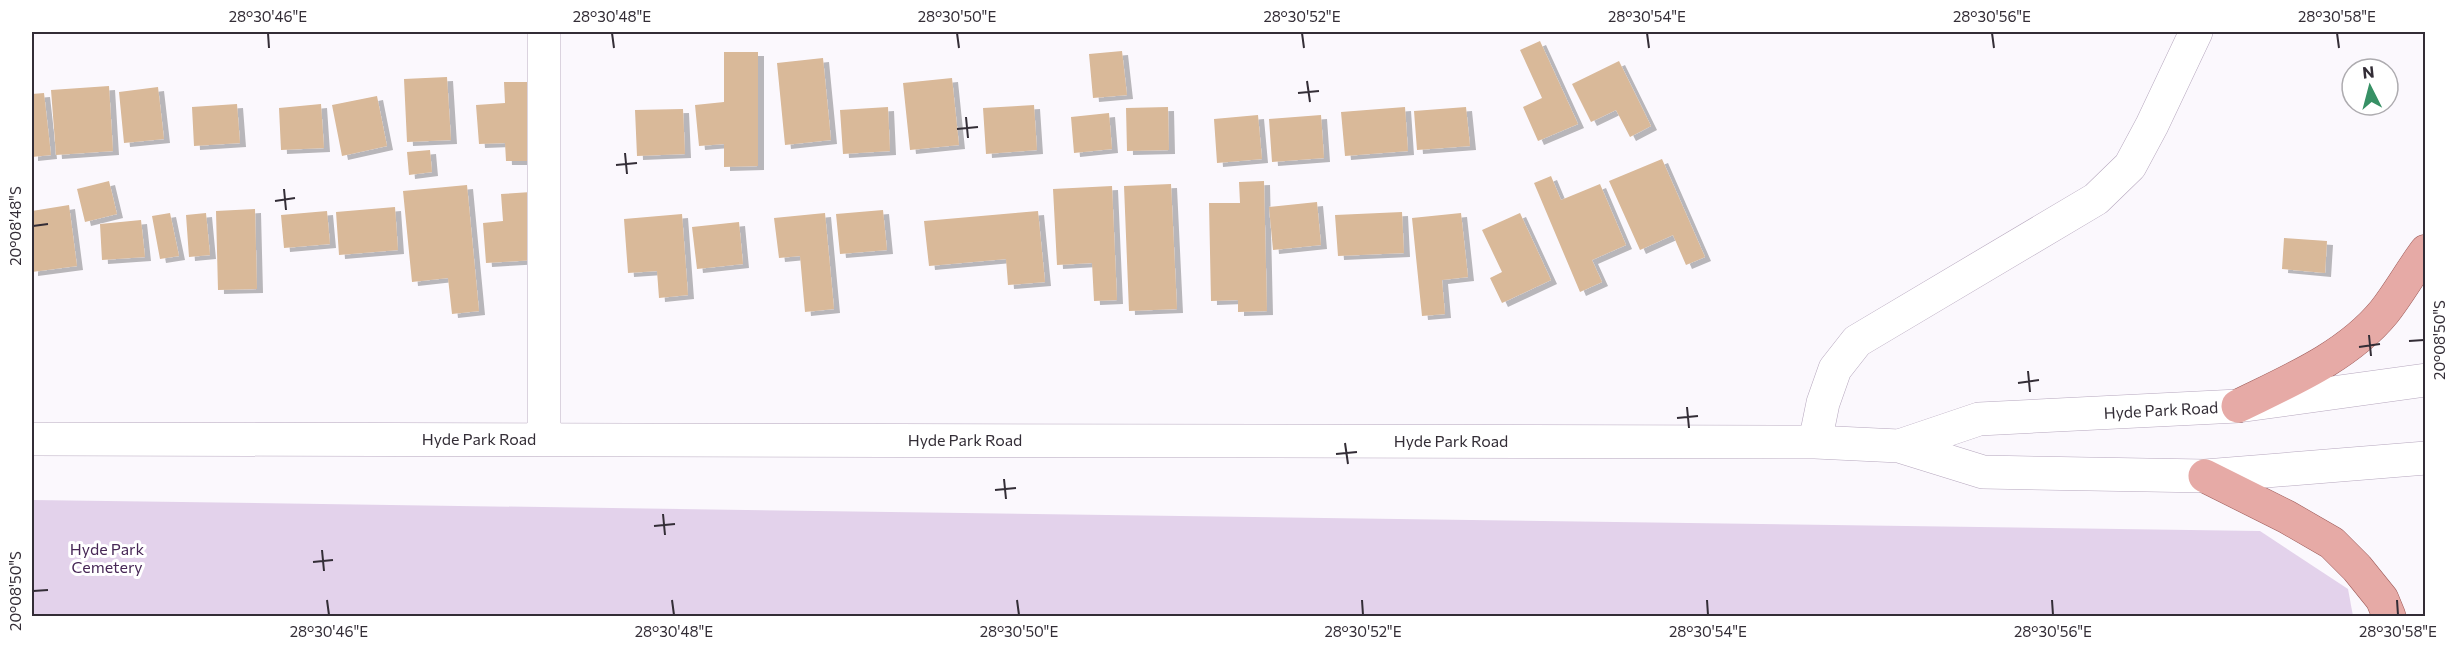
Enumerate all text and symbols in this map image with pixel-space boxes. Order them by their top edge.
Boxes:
text: 28°30'46"E [229,7,307,25]
text: 28°30'48"E [573,7,651,25]
text: 28°30'50"E [918,7,996,25]
text: 28°30'52"E [1263,7,1341,25]
text: 28°30'54"E [1608,7,1686,25]
text: 28°30'56"E [1953,7,2031,25]
text: 28°30'58"E [2298,7,2376,25]
north arrow [2340,57,2400,117]
text: N [2361,62,2375,82]
text: 20°08'48"S [6,186,24,266]
text: 20°08'50"S [2430,300,2448,380]
street label: Hyde Park Road [2103,397,2219,422]
street label: Hyde Park Road [422,429,536,448]
street label: Hyde Park Road [908,430,1022,449]
street label: Hyde Park Road [1394,431,1508,450]
park label: Hyde Park Cemetery [70,539,144,576]
text: 20°08'50"S [6,551,24,631]
text: 28°30'46"E [290,622,368,640]
text: 28°30'48"E [635,622,713,640]
text: 28°30'50"E [980,622,1058,640]
text: 28°30'52"E [1324,622,1402,640]
text: 28°30'54"E [1669,622,1747,640]
text: 28°30'56"E [2014,622,2092,640]
text: 28°30'58"E [2359,622,2437,640]

